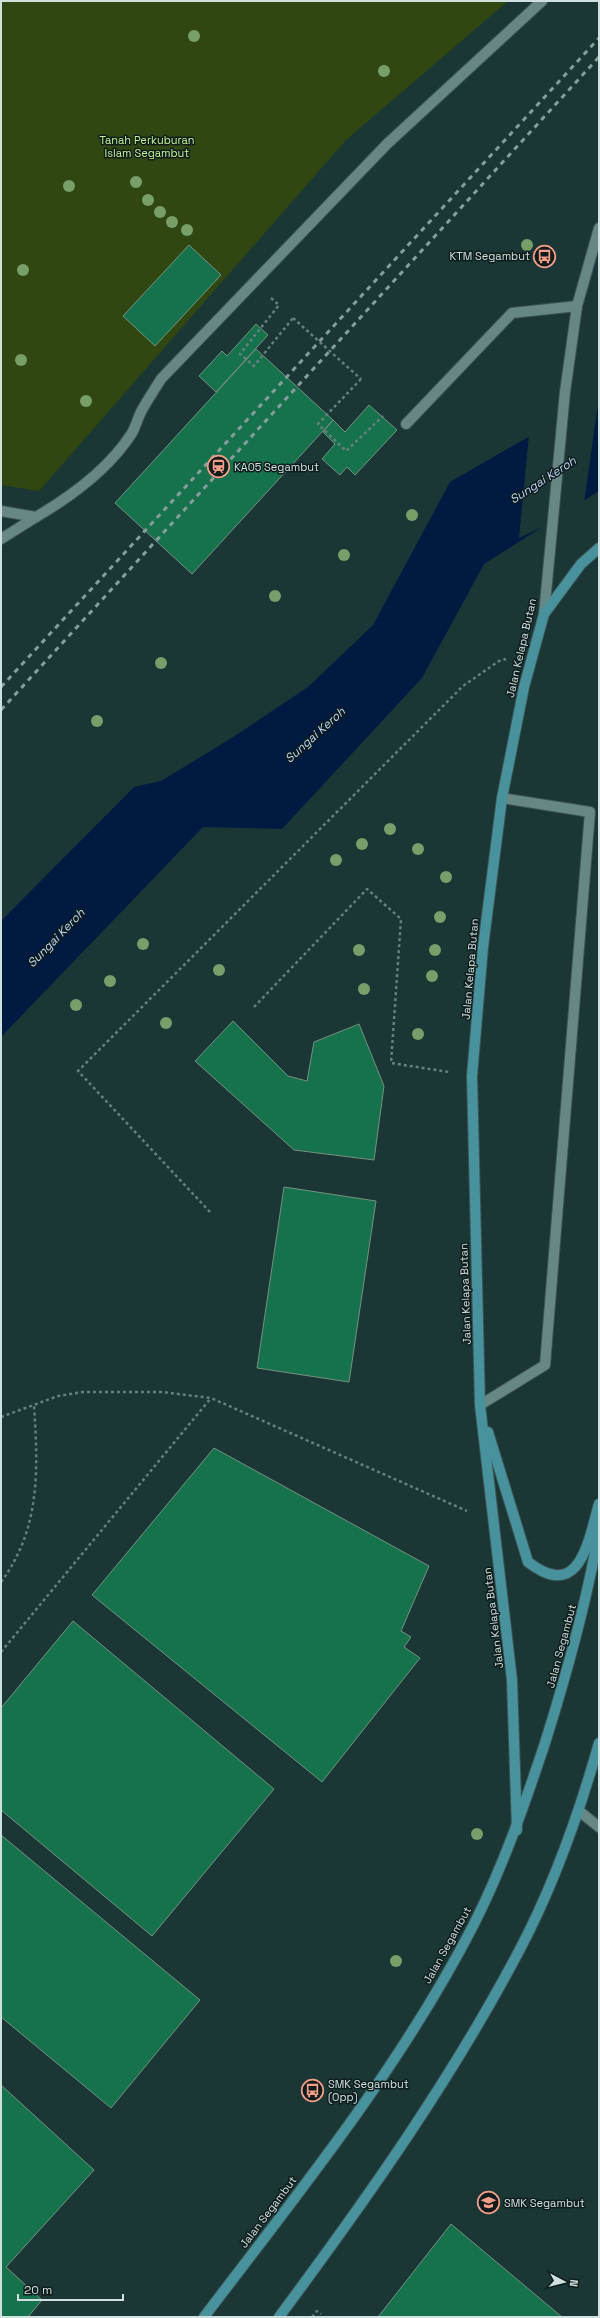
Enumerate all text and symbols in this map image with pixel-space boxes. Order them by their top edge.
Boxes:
park label: Tanah Perkuburan Islam Segambut [99,133,195,160]
bus stop icon: KTM Segambut [532,243,558,269]
place label: KTM Segambut [450,249,530,263]
water label: Sungai Keroh [507,452,580,507]
station icon: KA05 Segambut [206,454,232,480]
place label: KA05 Segambut [234,460,319,474]
street label: Jalan Kelapa Butan [503,597,539,699]
water label: Sungai Keroh [281,703,349,766]
water label: Sungai Keroh [24,905,89,971]
street label: Jalan Kelapa Butan [459,918,481,1020]
street label: Jalan Kelapa Butan [456,1243,474,1345]
street label: Jalan Kelapa Butan [480,1567,506,1669]
street label: Jalan Segambut [543,1603,579,1689]
street label: Jalan Segambut [420,1904,474,1986]
bus stop icon: SMK Segambut (Opp) [299,2077,325,2103]
place label: SMK Segambut (Opp) [328,2077,409,2104]
street label: Jalan Segambut [236,2173,300,2251]
school or university icon: SMK Segambut [476,2190,502,2216]
place label: SMK Segambut [504,2196,585,2210]
north arrow [544,2262,584,2302]
scale bar [18,2276,123,2302]
text: N [567,2279,581,2288]
text: 20 m [24,2282,52,2298]

